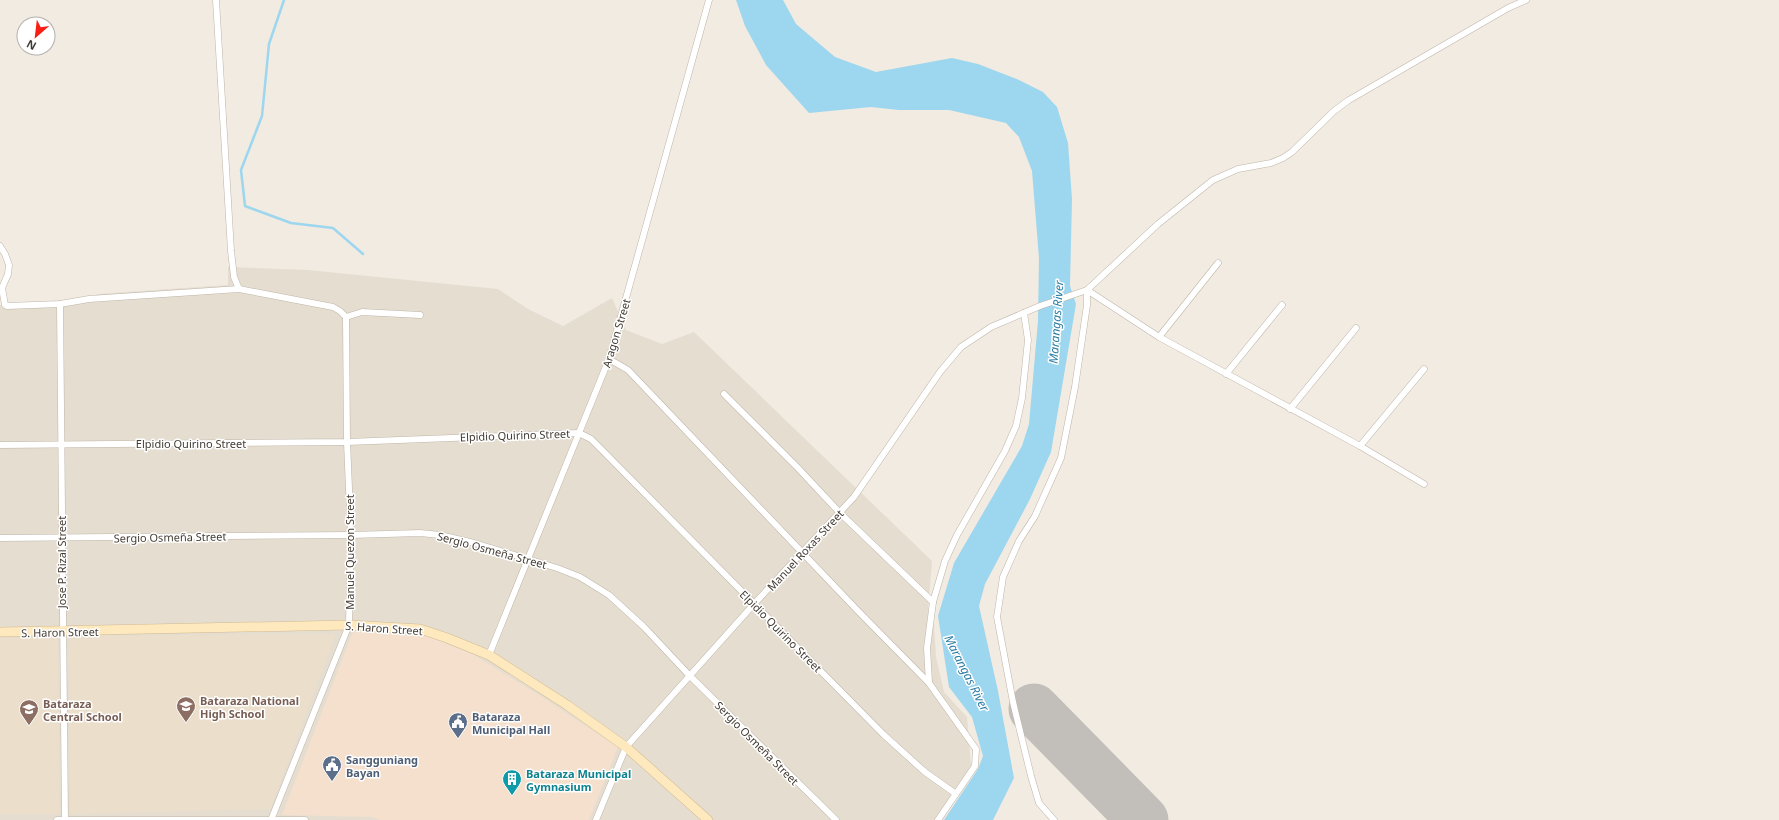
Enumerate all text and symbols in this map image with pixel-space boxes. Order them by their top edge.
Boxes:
north arrow [16,16,56,56]
text: N [24,37,39,54]
water label: Marangas River [1045,278,1067,364]
street label: Aragon Street [598,297,634,369]
street label: Elpidio Quirino Street [460,426,570,444]
street label: Elpidio Quirino Street [136,436,246,451]
street label: Manuel Quezon Street [342,494,357,610]
street label: Manuel Roxas Street [763,506,847,594]
street label: Jose P. Rizal Street [54,516,69,609]
street label: Sergio Osmeña Street [436,528,548,572]
street label: Sergio Osmeña Street [114,529,226,545]
street label: Elpidio Quirino Street [737,587,825,675]
street label: S. Haron Street [345,618,423,638]
street label: S. Haron Street [21,624,99,640]
water label: Marangas River [940,632,994,715]
place label: Bataraza National High School [200,693,299,721]
school or university icon: Bataraza National High School [175,695,197,723]
place label: Bataraza Central School [43,696,122,724]
school or university icon: Bataraza Central School [18,698,40,726]
street label: Sergio Osmeña Street [712,698,802,788]
place label: Bataraza Municipal Hall [472,709,550,737]
public building icon: Bataraza Municipal Hall [447,711,469,739]
place label: Sangguniang Bayan [346,752,418,780]
public building icon: Sangguniang Bayan [321,754,343,782]
place label: Bataraza Municipal Gymnasium [526,766,631,794]
building icon: Bataraza Municipal Gymnasium [501,768,523,796]

